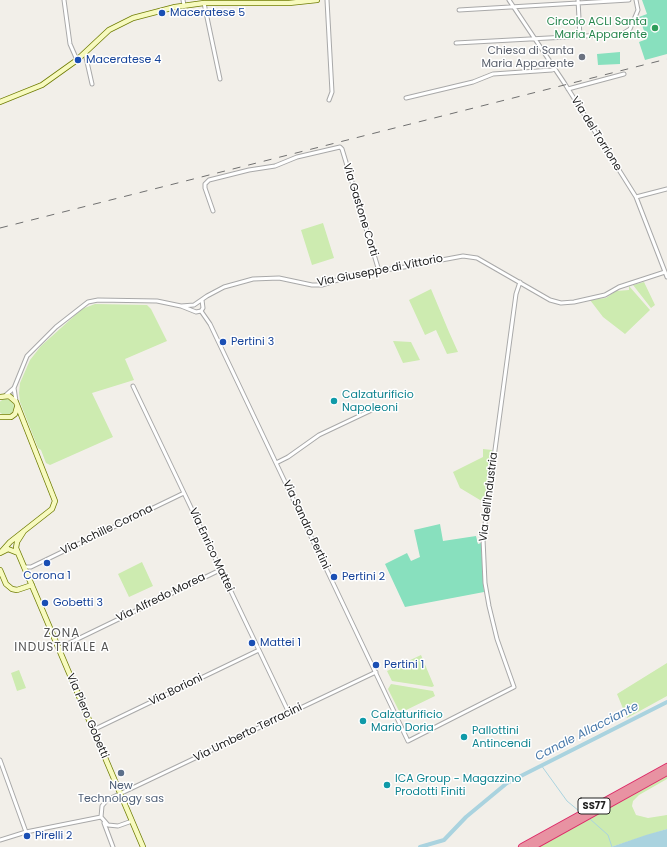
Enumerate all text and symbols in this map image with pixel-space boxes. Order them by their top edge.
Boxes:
place label: Maceratese 5 [170,6,245,20]
marker: Maceratese 5 [157,8,167,18]
place label: Circolo ACLI Santa Maria Apparente [547,15,647,41]
marker: Circolo ACLI Santa Maria Apparente [650,23,660,33]
place label: Chiesa di Santa Maria Apparente [481,44,574,70]
marker: Chiesa di Santa Maria Apparente [577,52,587,62]
place label: Maceratese 4 [86,53,161,67]
marker: Maceratese 4 [73,55,83,65]
street label: Via del Torrione [568,94,624,174]
street label: Via Gastone Corti [340,162,380,258]
street label: Via Giuseppe di Vittorio [316,252,444,290]
place label: Pertini 3 [231,335,274,349]
marker: Pertini 3 [218,337,228,347]
place label: Calzaturificio Napoleoni [342,388,414,414]
marker: Calzaturificio Napoleoni [329,396,339,406]
street label: Via dell'Industria [477,451,501,543]
street label: Via Sandro Pertini [280,478,332,572]
street label: Via Achille Corona [59,502,155,558]
street label: Via Enrico Mattei [186,506,236,594]
marker: Corona 1 [42,558,52,568]
place label: Corona 1 [23,569,71,583]
place label: Pertini 2 [342,570,385,584]
street label: Via Alfredo Morea [114,571,208,625]
marker: Pertini 2 [329,572,339,582]
place label: Gobetti 3 [53,596,103,610]
marker: Gobetti 3 [40,598,50,608]
district label: ZONA INDUSTRIALE A [14,627,110,655]
place label: Mattei 1 [260,636,301,650]
marker: Mattei 1 [247,638,257,648]
place label: Pertini 1 [384,658,424,672]
marker: Pertini 1 [371,660,381,670]
street label: Via Borioni [147,671,205,709]
street label: Via Piero Gobetti [63,672,111,760]
water label: Canale Allacciante [533,700,641,764]
street label: Via Umberto Terracini [192,701,304,765]
place label: Calzaturificio Mario Doria [371,708,443,734]
marker: Calzaturificio Mario Doria [358,716,368,726]
place label: Pallottini Antincendi [472,724,531,750]
marker: Pallottini Antincendi [459,732,469,742]
marker: New Technology sas [116,768,126,778]
place label: ICA Group - Magazzino Prodotti Finiti [395,772,521,798]
place label: New Technology sas [78,779,164,805]
marker: ICA Group - Magazzino Prodotti Finiti [382,780,392,790]
road number: SS77 [578,798,610,814]
place label: Pirelli 2 [35,829,72,843]
marker: Pirelli 2 [22,831,32,841]

